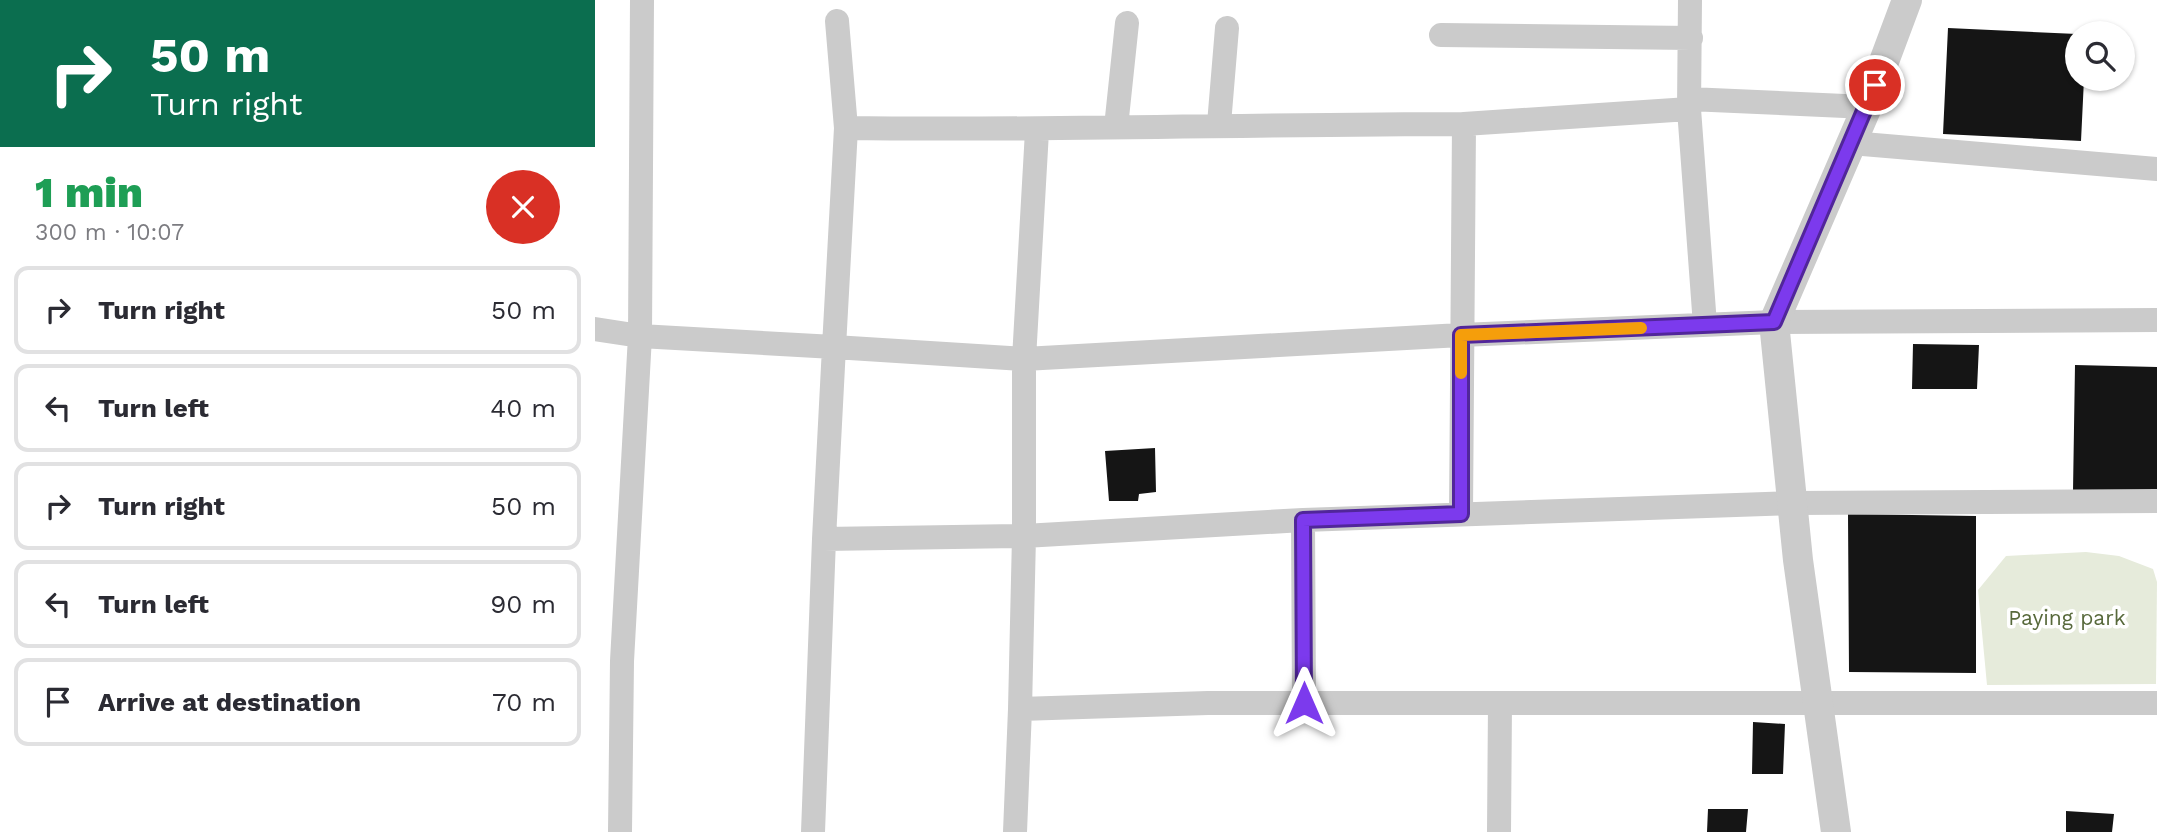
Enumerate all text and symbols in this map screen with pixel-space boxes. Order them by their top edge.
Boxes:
map controls [2065,21,2135,91]
button: search [2065,21,2135,91]
text: 50 m [150,26,270,84]
icon: right [35,28,126,119]
pin [1845,55,1905,115]
icon: arrive [1856,66,1894,104]
text: Turn right [150,85,302,123]
text: 1 min [35,168,143,217]
button: close [486,170,560,244]
text: 300 m · 10:07 [35,219,184,246]
icon: right [39,291,77,329]
text: Turn right [98,295,225,325]
text: 50 m [491,295,556,325]
icon: left [39,389,77,427]
text: Turn left [98,393,209,423]
text: 40 m [490,393,556,423]
icon: right [39,487,77,525]
text: Turn right [98,491,225,521]
text: 50 m [491,491,556,521]
icon: left [39,585,77,623]
text: Turn left [98,589,209,619]
text: 90 m [490,589,556,619]
park label: Paying park [2008,605,2126,630]
position arrow [1267,666,1341,740]
icon: arrive [39,683,77,721]
text: Arrive at destination [98,687,361,717]
text: 70 m [492,687,556,717]

